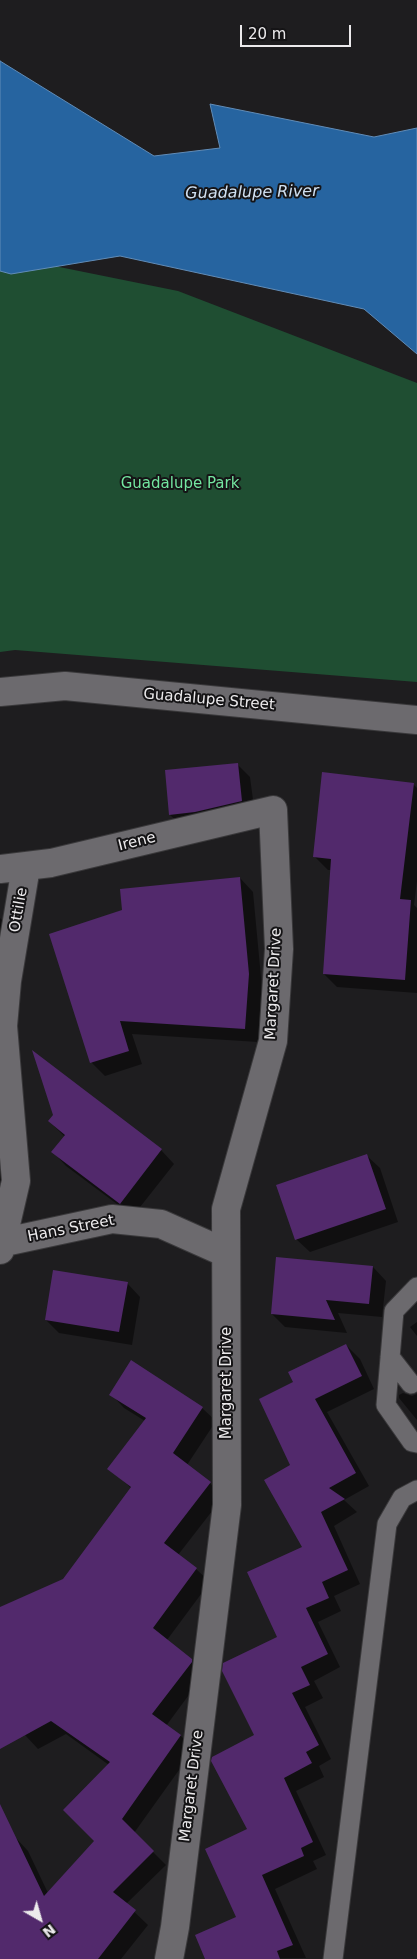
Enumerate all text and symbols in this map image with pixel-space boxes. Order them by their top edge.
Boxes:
scale bar [242,15,353,47]
text: 20 m [248,25,286,43]
water label: Guadalupe River [185,182,319,204]
park label: Guadalupe Park [121,475,239,493]
street label: Guadalupe Street [143,685,275,715]
street label: Irene [116,829,158,855]
street label: Ottilie [6,886,32,934]
street label: Margaret Drive [262,927,286,1041]
street label: Hans Street [26,1212,116,1246]
street label: Margaret Drive [218,1327,236,1439]
street label: Margaret Drive [176,1729,208,1843]
north arrow [15,1894,65,1944]
text: N [40,1921,59,1941]

